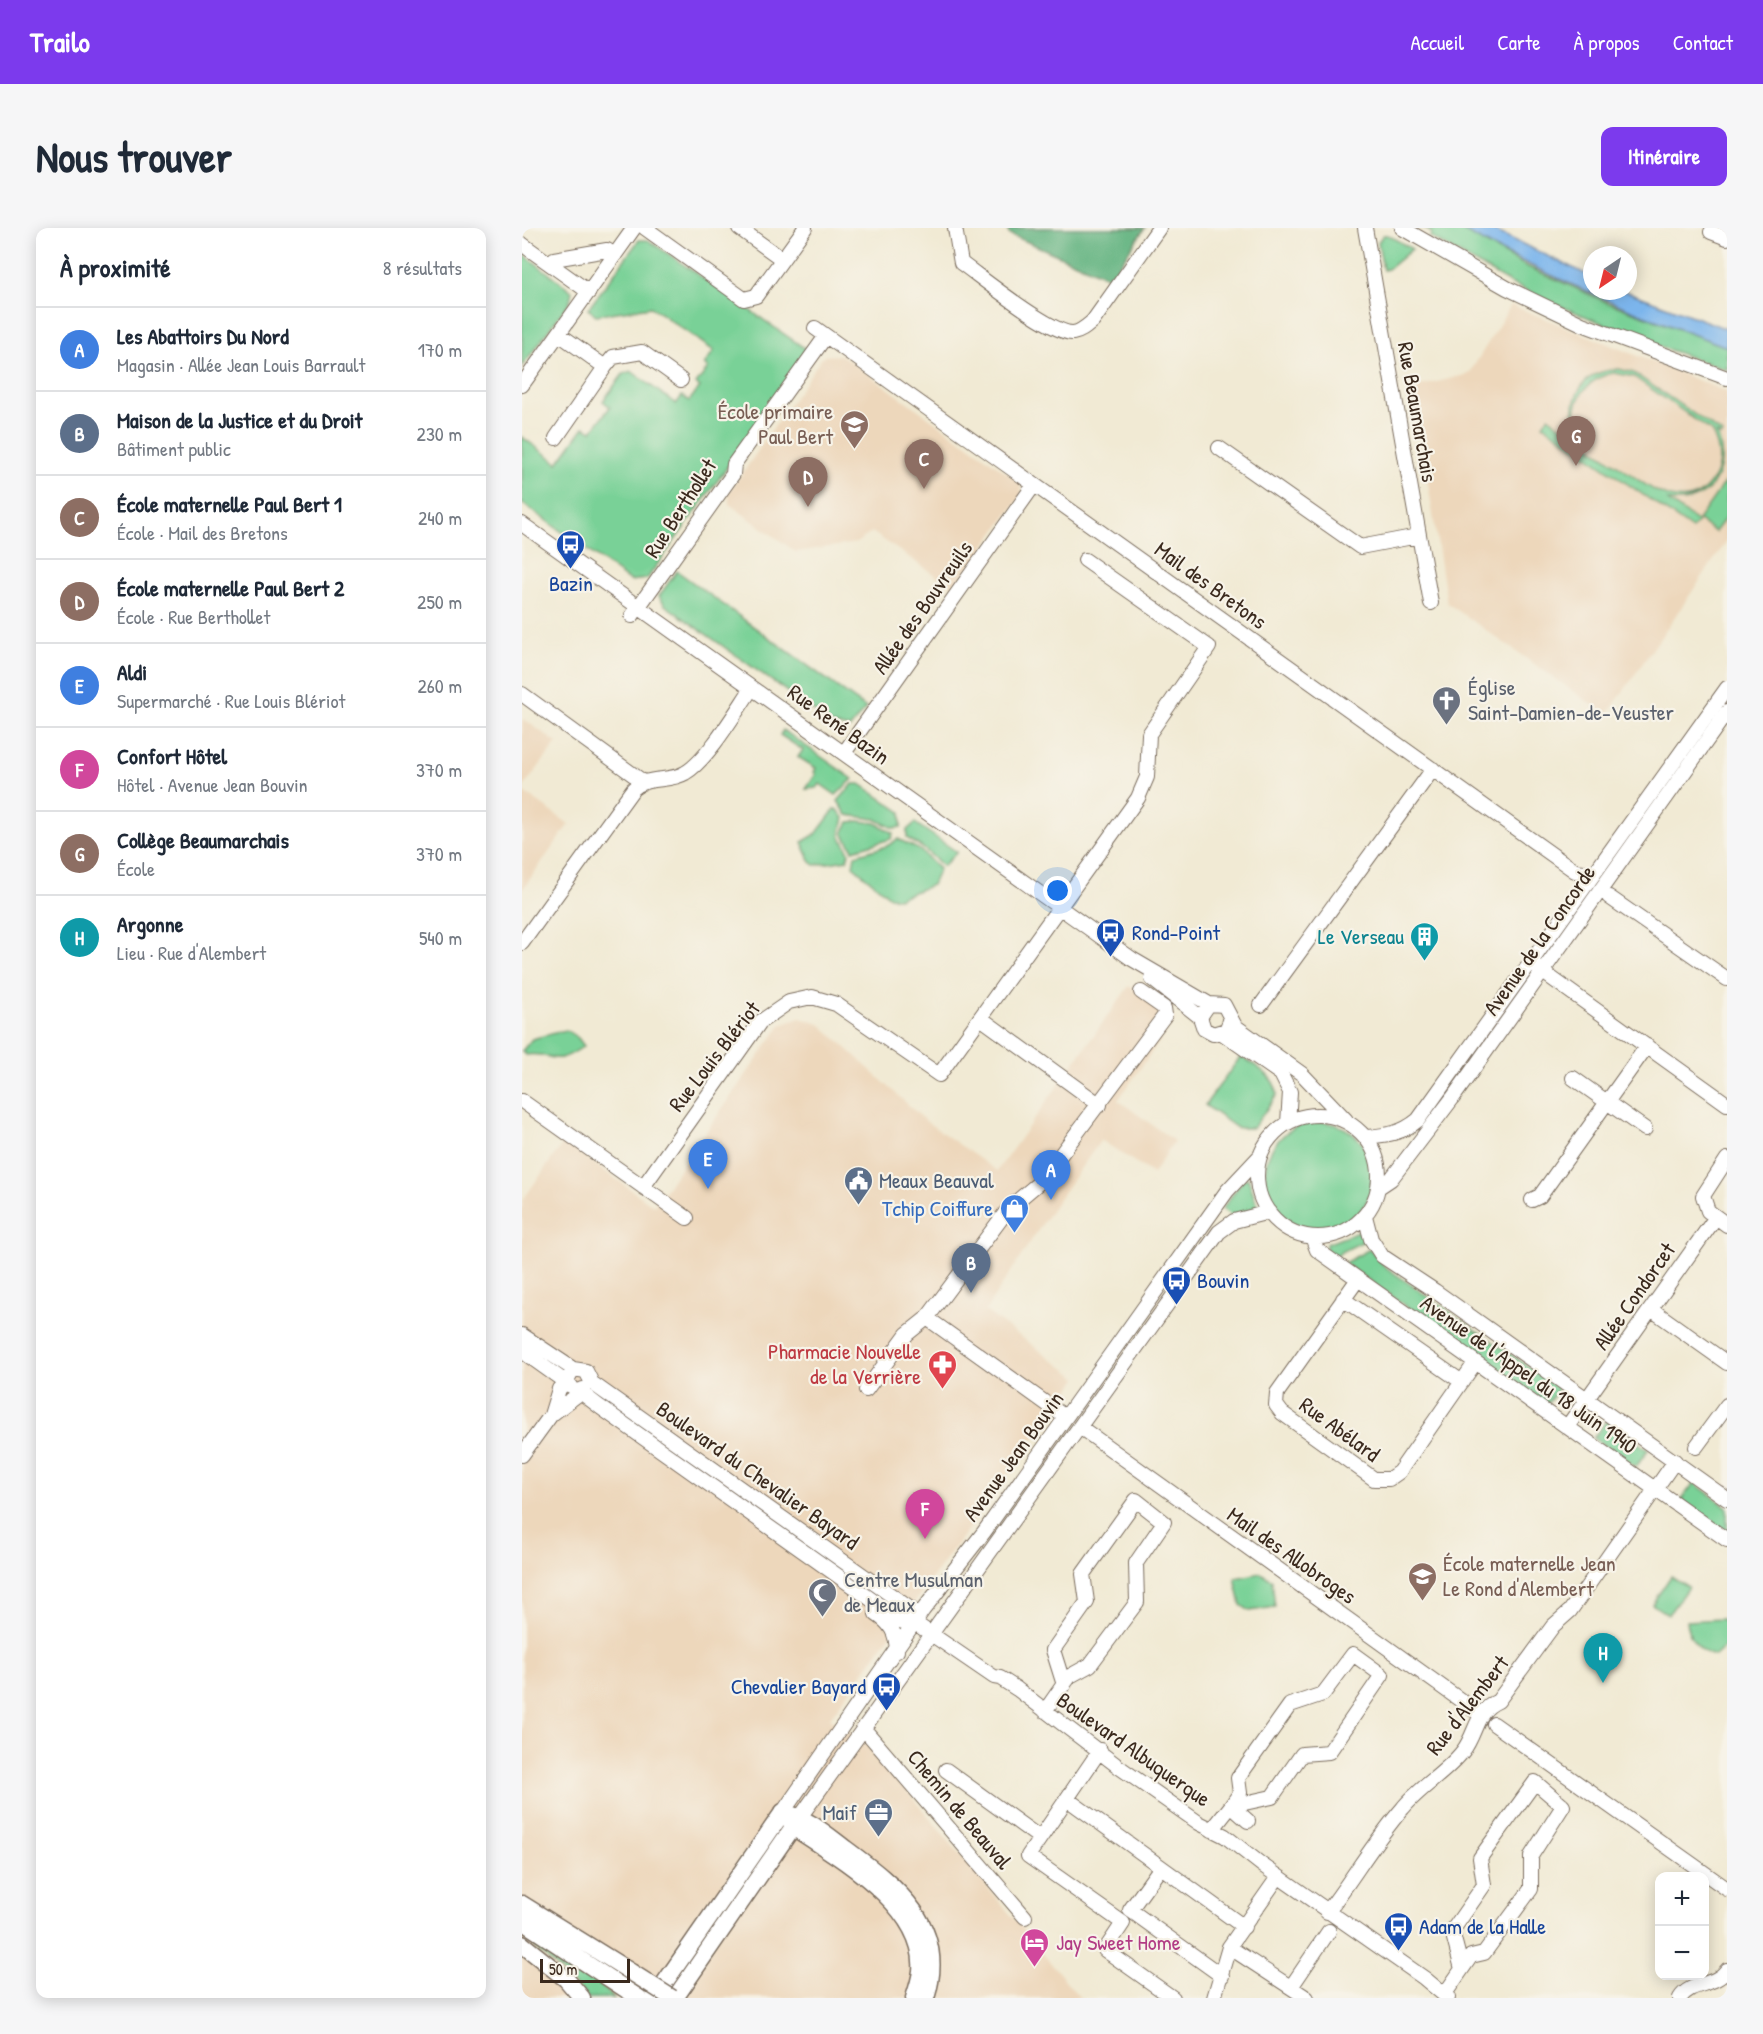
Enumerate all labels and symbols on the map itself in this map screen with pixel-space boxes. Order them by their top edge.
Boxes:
north arrow [1583,246,1637,300]
street label: Rue Beaumarchais [1391,340,1445,484]
place label: École primaire Paul Bert [718,396,833,451]
school or university icon: École primaire Paul Bert [838,408,870,450]
pin: G [1556,416,1596,466]
pin: C [904,440,944,489]
street label: Rue Berthollet [637,452,723,563]
pin: D [788,458,828,507]
bus stop icon: Bazin [555,528,587,570]
street label: Allée des Bouvreuils [865,534,979,680]
street label: Mail des Bretons [1149,534,1273,636]
place label: Bazin [549,568,593,598]
place label: Église Saint-Damien-de-Veuster [1468,672,1675,727]
street label: Rue René Bazin [782,677,896,771]
church icon: Église Saint-Damien-de-Veuster [1431,684,1463,726]
street label: Avenue de la Concorde [1476,859,1602,1021]
your location [1043,876,1072,905]
bus stop icon: Rond-Point [1095,916,1127,958]
place label: Rond-Point [1132,917,1221,947]
building icon: Le Verseau [1409,920,1441,962]
place label: Le Verseau [1318,921,1404,951]
street label: Rue Louis Blériot [661,994,767,1117]
pin: E [688,1140,728,1189]
pin: A [1032,1150,1070,1200]
public building icon: Meaux Beauval [842,1164,874,1206]
place label: Meaux Beauval [879,1165,994,1195]
shop icon: Tchip Coiffure [998,1192,1030,1234]
place label: Tchip Coiffure [882,1193,993,1223]
street label: Allée Condorcet [1586,1236,1682,1356]
pin: B [952,1244,990,1293]
bus stop icon: Bouvin [1160,1264,1192,1306]
place label: Bouvin [1197,1265,1250,1295]
street label: Avenue de l'Appel du 18 Juin 1940 [1415,1288,1643,1460]
place label: Pharmacie Nouvelle de la Verrière [768,1336,921,1391]
pharmacy icon: Pharmacie Nouvelle de la Verrière [926,1348,958,1390]
street label: Avenue Jean Bouvin [956,1385,1070,1527]
street label: Rue Abélard [1294,1390,1387,1469]
street label: Boulevard du Chevalier Bayard [651,1394,866,1557]
pin: F [906,1490,944,1539]
street label: Mail des Allobroges [1222,1499,1362,1611]
place label: École maternelle Jean Le Rond d'Alembert [1443,1548,1616,1603]
school or university icon: École maternelle Jean Le Rond d'Alembert [1406,1560,1438,1602]
place label: Centre Musulman de Meaux [844,1564,983,1619]
mosque icon: Centre Musulman de Meaux [807,1576,839,1618]
pin: H [1584,1634,1622,1683]
street label: Rue d'Alembert [1419,1649,1516,1761]
bus stop icon: Chevalier Bayard [871,1670,903,1712]
place label: Chevalier Bayard [731,1671,866,1701]
street label: Boulevard Albuquerque [1051,1685,1217,1813]
street label: Chemin de Beauval [901,1743,1019,1875]
office icon: Maif [862,1796,894,1838]
place label: Maif [822,1797,857,1827]
bus stop icon: Adam de la Halle [1382,1910,1414,1952]
place label: Adam de la Halle [1419,1911,1546,1941]
hotel icon: Jay Sweet Home [1019,1926,1051,1968]
place label: Jay Sweet Home [1056,1927,1181,1957]
scale bar [540,1956,630,1984]

